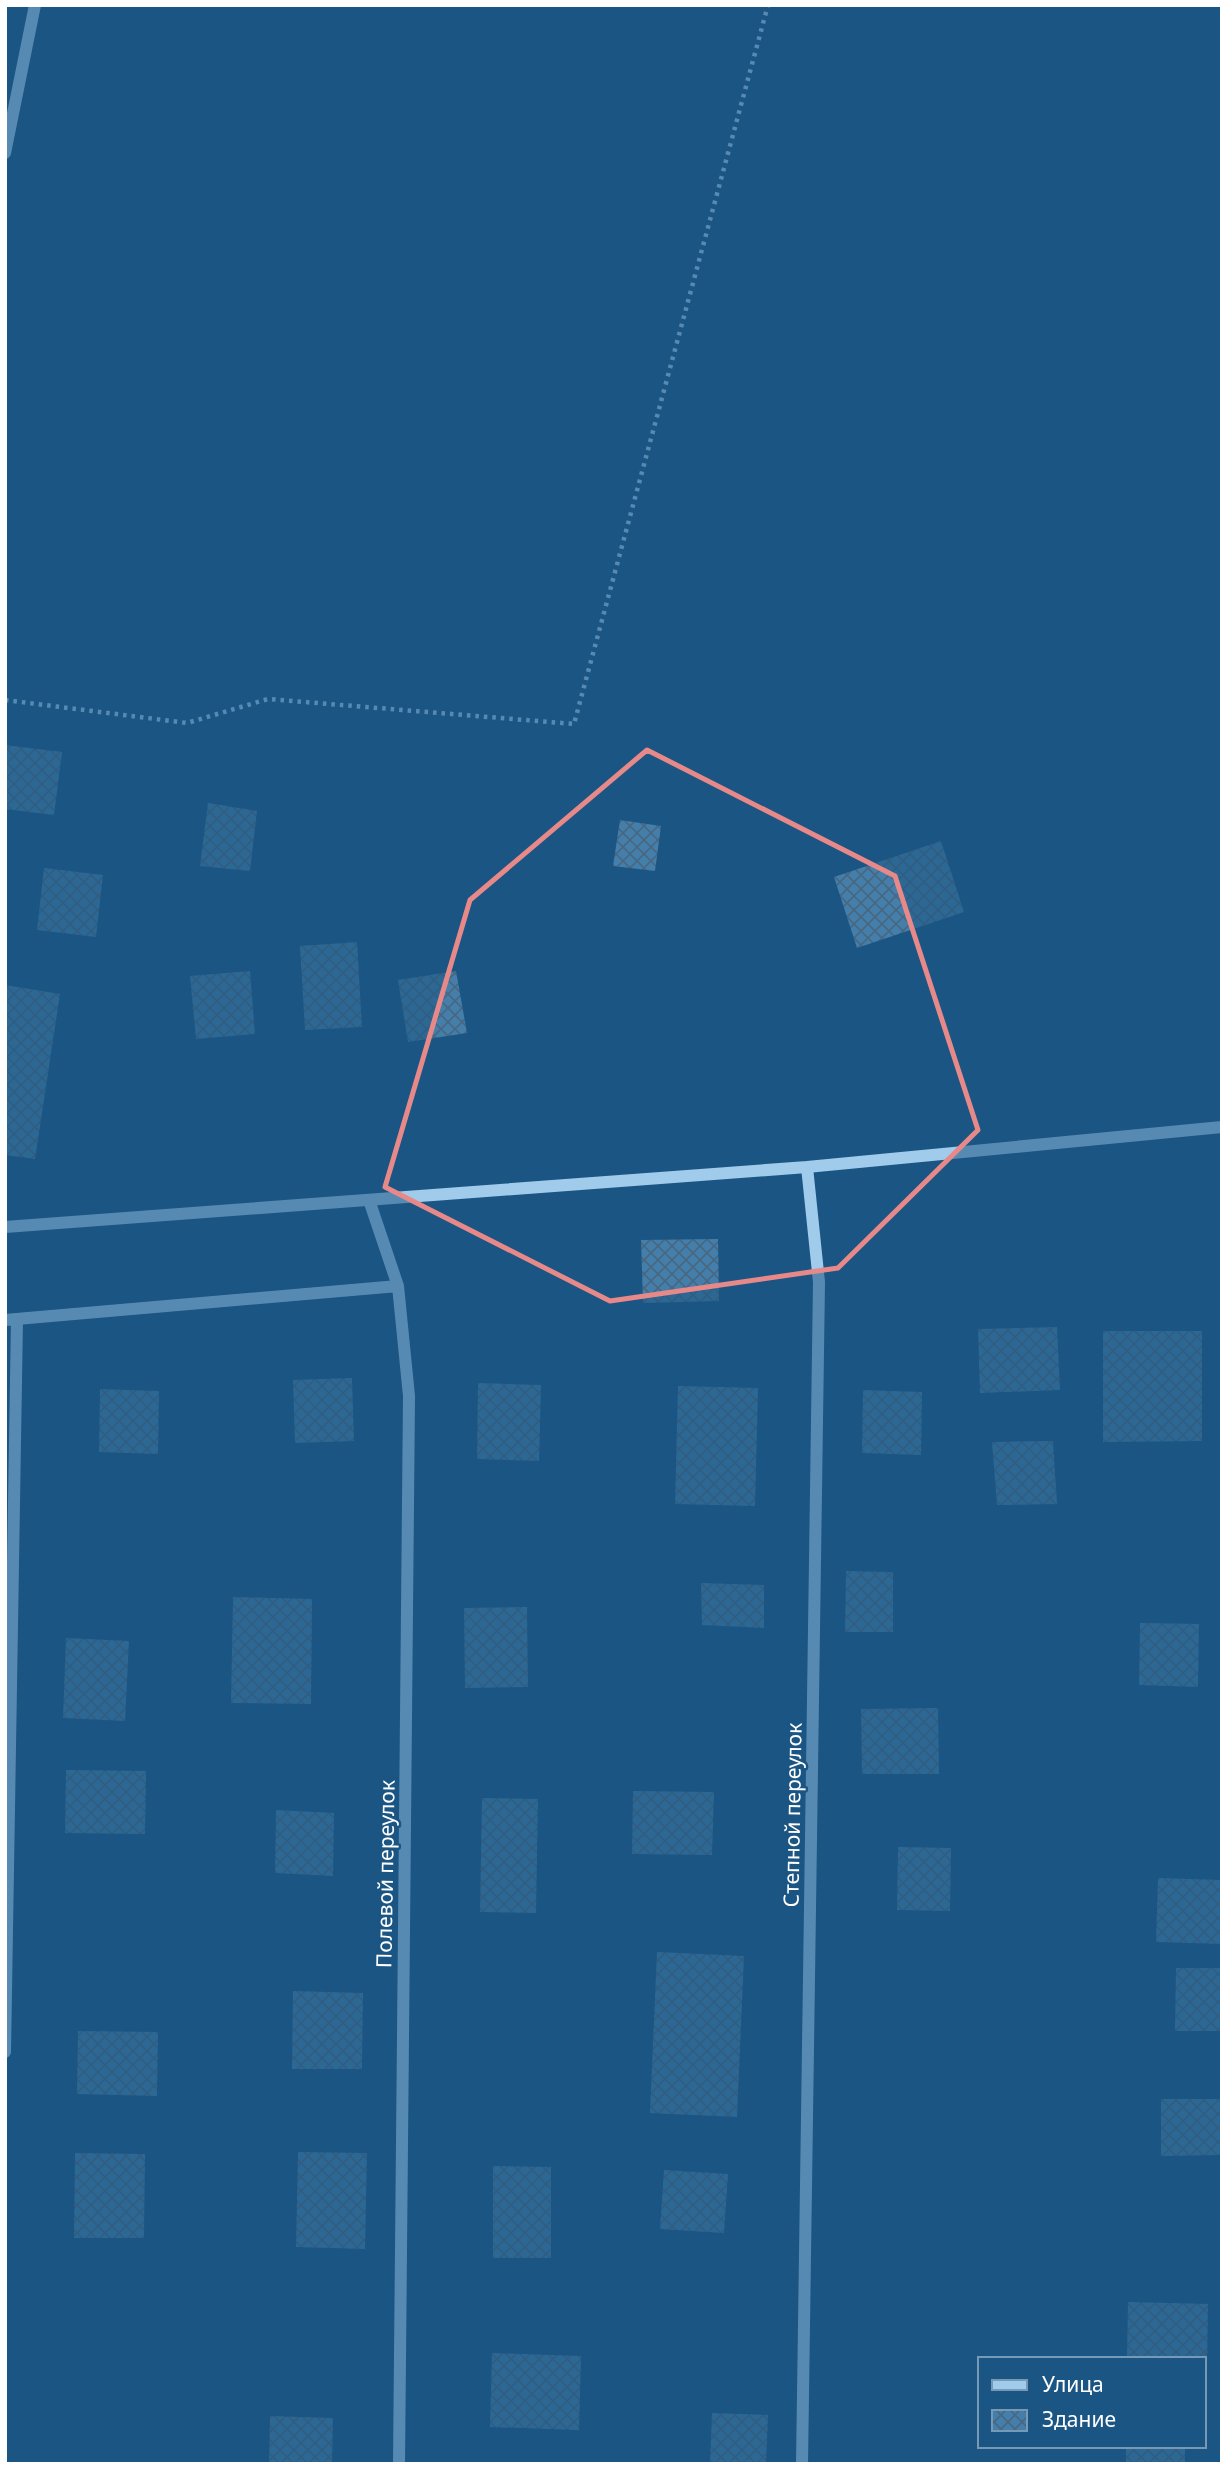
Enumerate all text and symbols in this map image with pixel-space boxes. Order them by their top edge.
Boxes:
street label: Степной переулок [776,1722,808,1908]
street label: Полевой переулок [369,1780,401,1968]
legend [978,2357,1206,2448]
text: Улица [1042,2370,1104,2398]
text: Здание [1042,2405,1116,2433]

